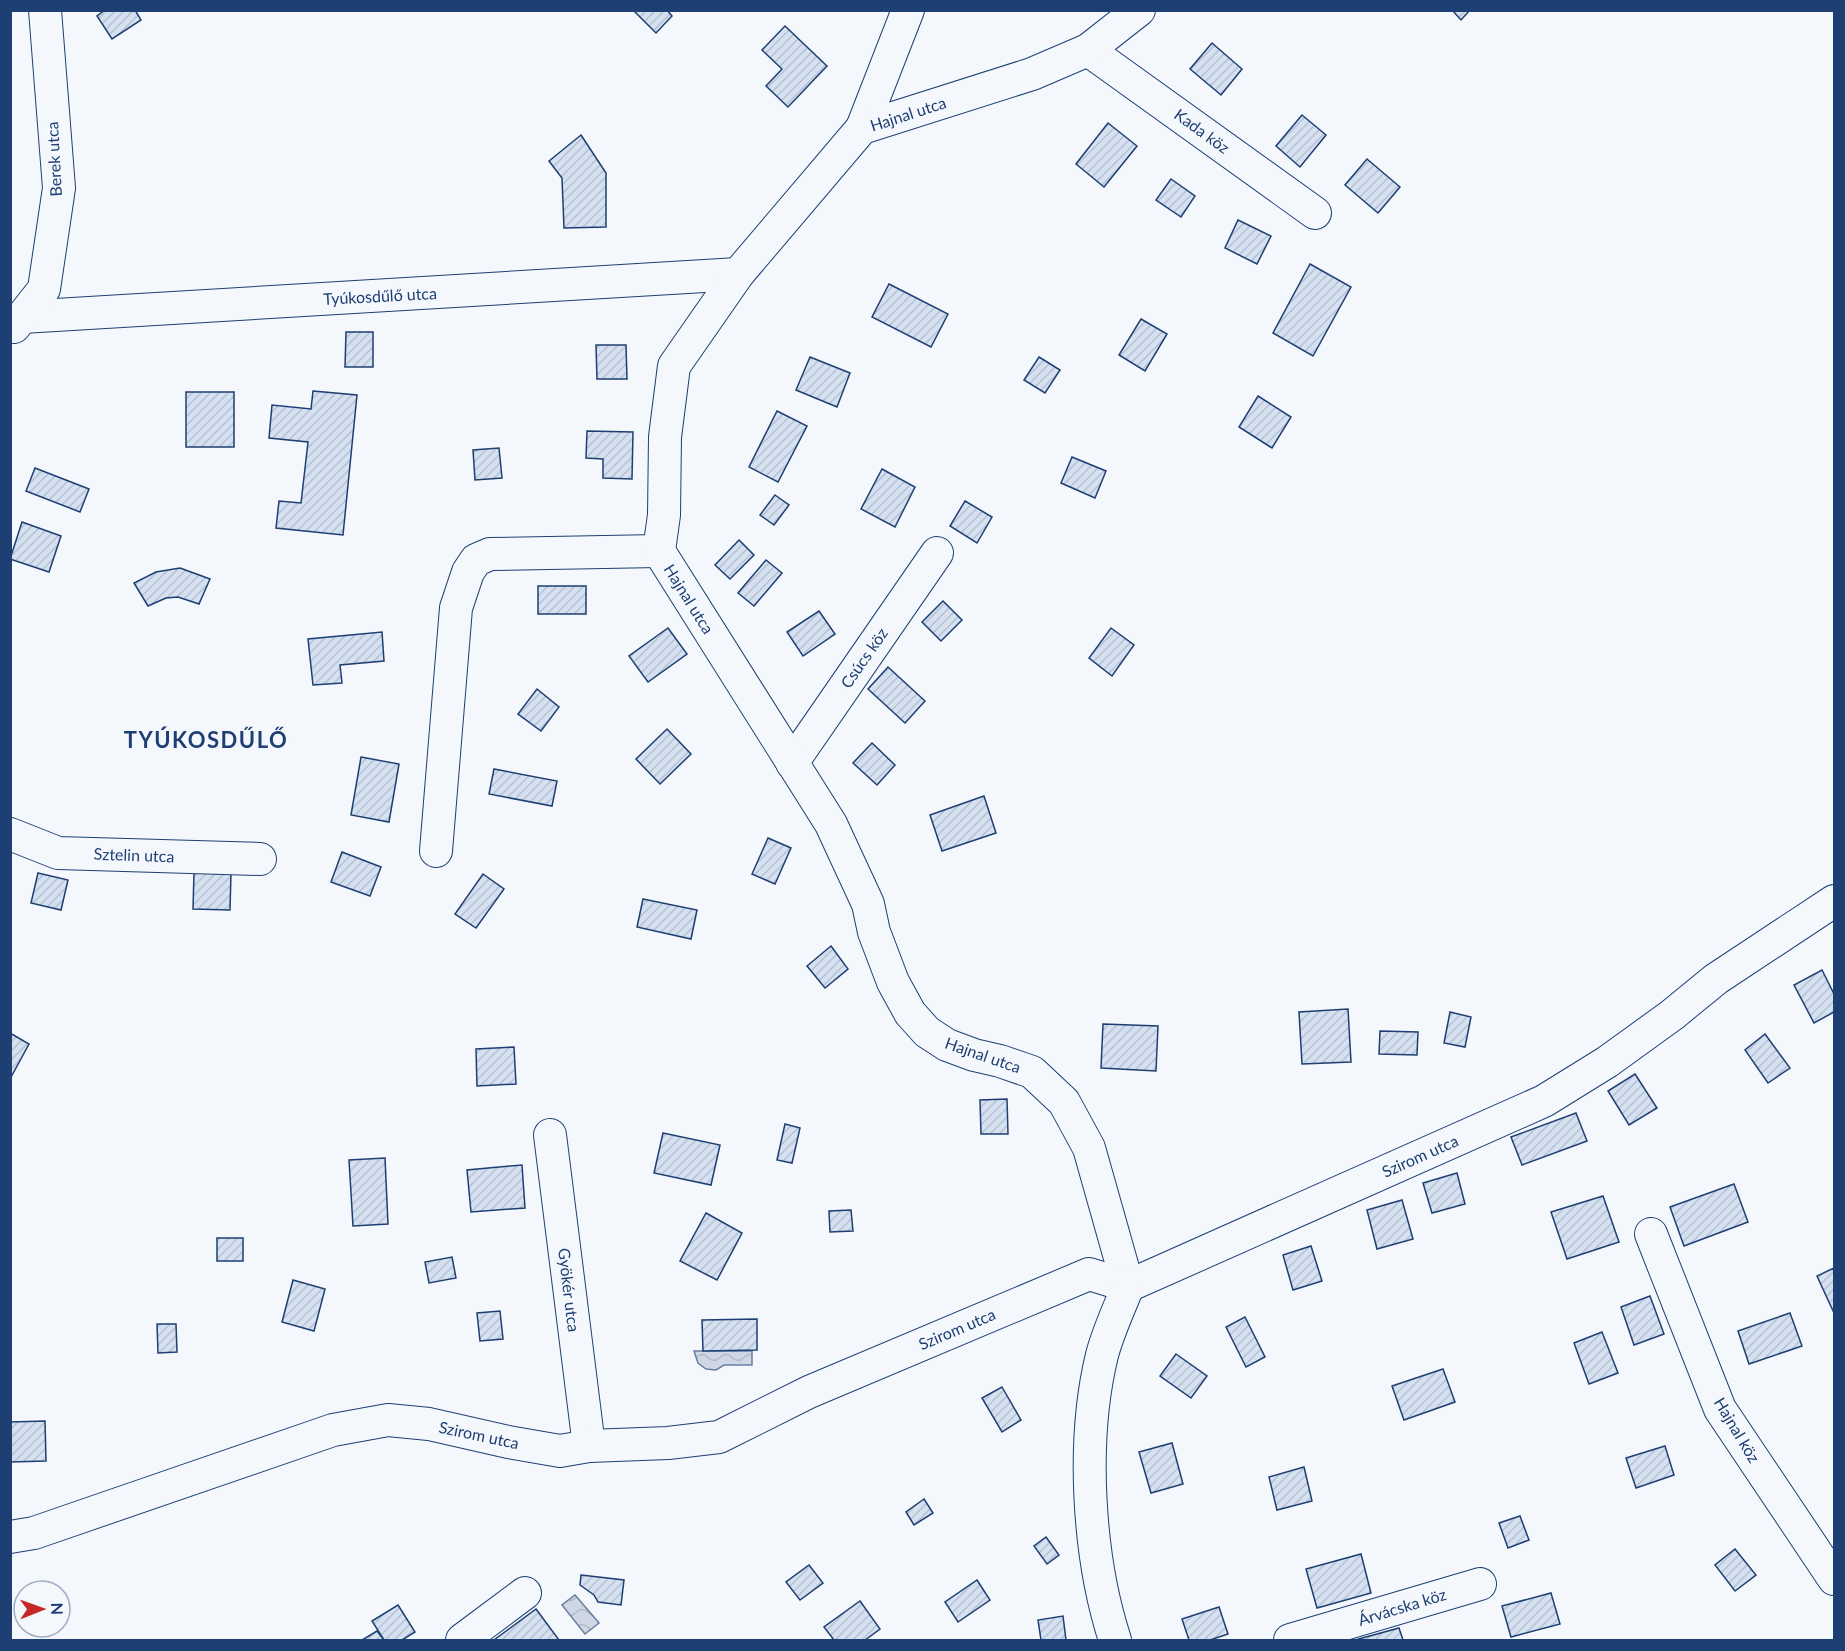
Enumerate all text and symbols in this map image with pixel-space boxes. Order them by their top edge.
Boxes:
street label: Hajnal utca [867,92,948,135]
street label: Kada köz [1171,104,1233,157]
street label: Berek utca [42,121,65,197]
street label: Tyúkosdűlő utca [323,283,437,308]
street label: Hajnal utca [661,560,718,637]
street label: Csúcs köz [836,624,891,691]
district label: TYÚKOSDŰLŐ [124,726,288,753]
street label: Sztelin utca [93,844,175,865]
street label: Hajnal utca [943,1033,1023,1076]
street label: Szirom utca [1379,1130,1461,1181]
street label: Gyökér utca [555,1247,584,1333]
street label: Szirom utca [916,1304,998,1353]
street label: Hajnal köz [1711,1394,1764,1466]
street label: Szirom utca [437,1417,521,1452]
north arrow [12,1579,72,1639]
street label: Árvácska köz [1355,1584,1448,1629]
text: N [48,1602,67,1615]

